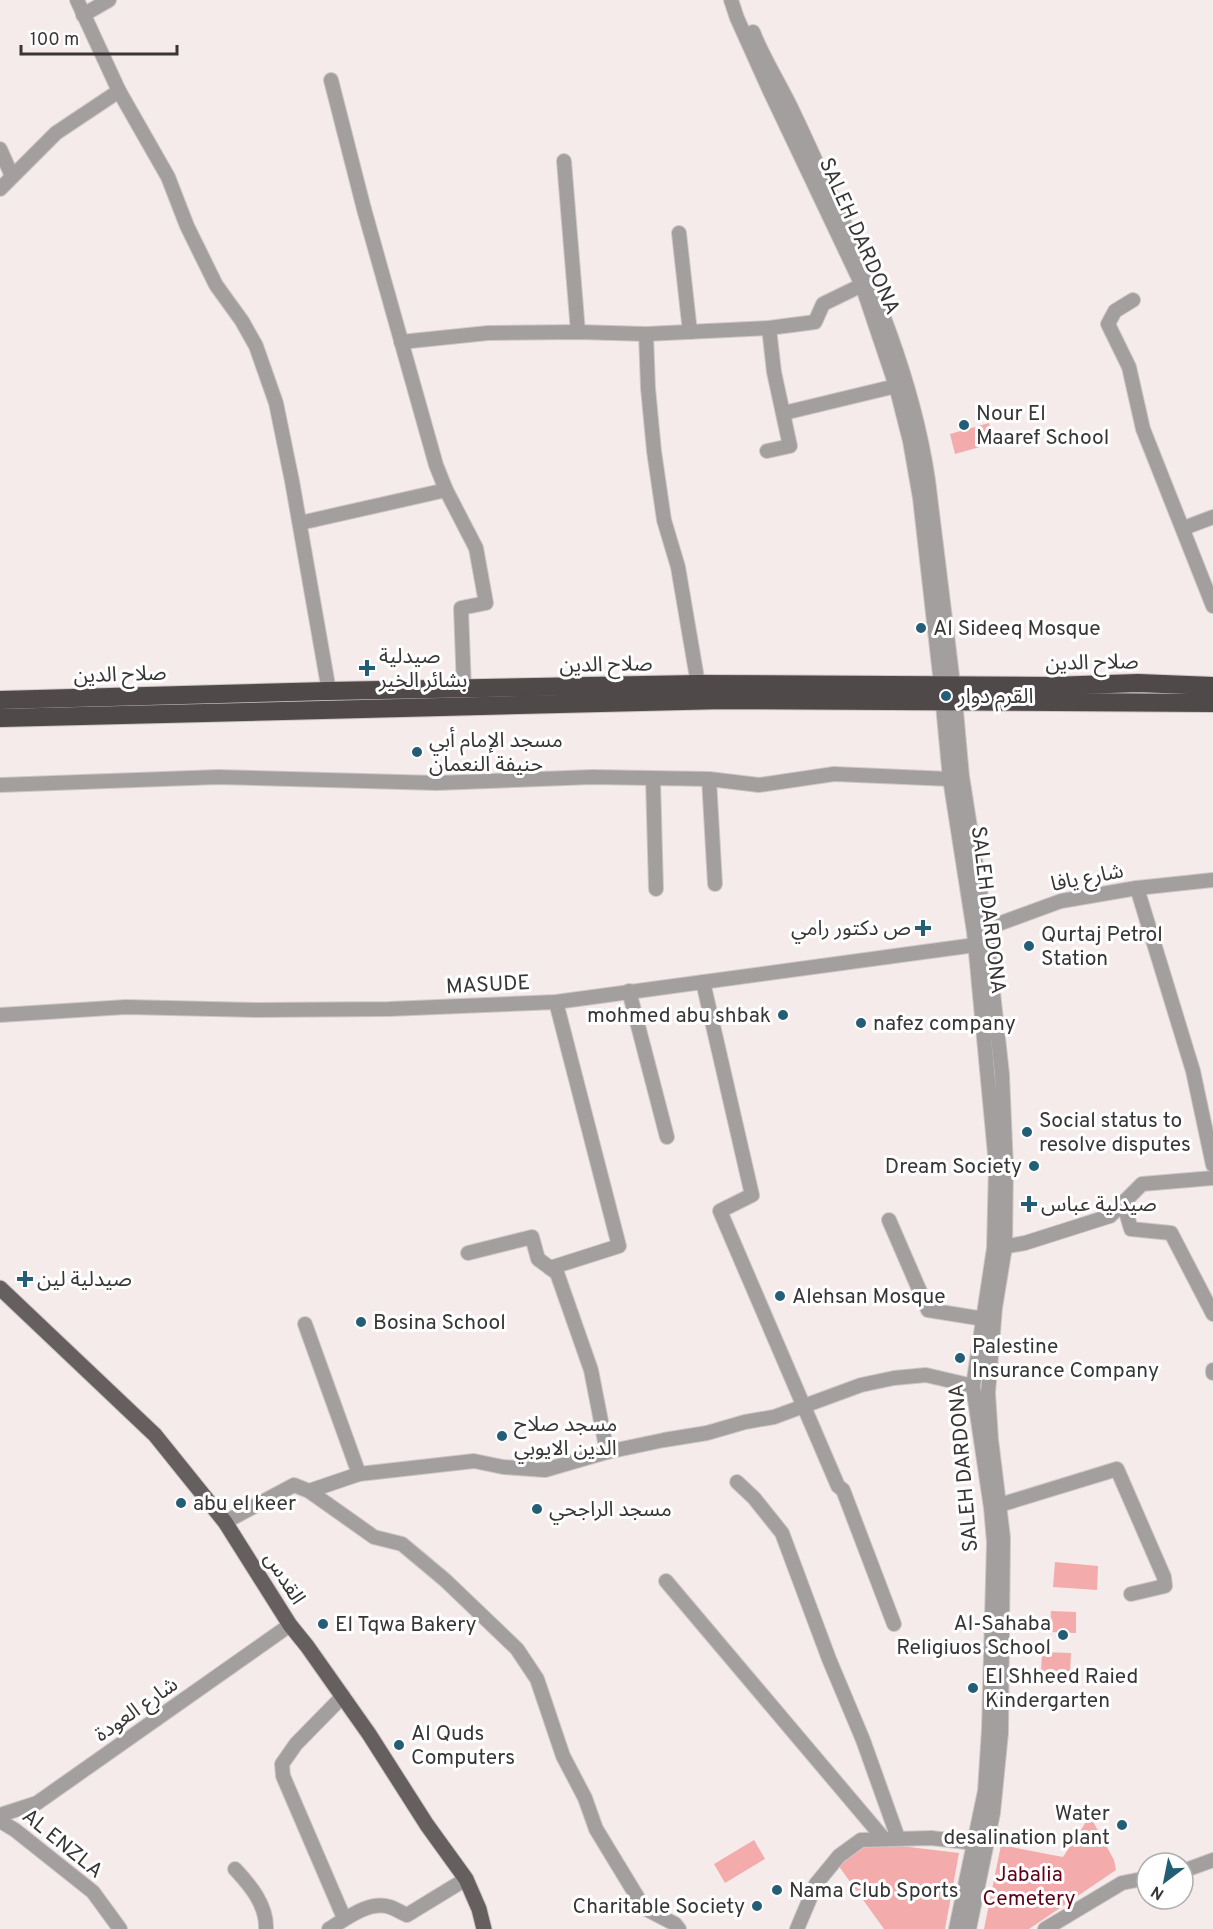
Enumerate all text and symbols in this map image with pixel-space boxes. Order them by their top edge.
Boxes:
scale bar [21,18,177,56]
text: 100 m [30,29,79,52]
street label: SALEH DARDONA [812,154,905,319]
place label: Nour El Maaref School [976,401,1109,452]
marker: Nour El Maaref School [957,418,971,432]
place label: Al Sideeq Mosque [933,616,1100,643]
marker: Al Sideeq Mosque [914,621,928,635]
place label: صيدلية بشائر الخير [378,644,468,695]
street label: صلاح الدين [1045,649,1139,678]
street label: صلاح الدين [559,651,653,680]
street label: صلاح الدين [73,660,167,691]
marker: صيدلية بشائر الخير [360,661,374,675]
place label: القرم دوار [957,684,1034,712]
marker: القرم دوار [939,689,953,703]
place label: مسجد الإمام أبي حنيفة النعمان [429,727,563,779]
marker: مسجد الإمام أبي حنيفة النعمان [410,745,424,759]
street label: SALEH DARDONA [964,825,1011,996]
street label: شارع يافا [1049,858,1126,899]
place label: ص دكتور رامي [791,916,911,944]
marker: ص دكتور رامي [916,921,930,935]
place label: Qurtaj Petrol Station [1041,922,1163,973]
marker: Qurtaj Petrol Station [1022,939,1036,953]
street label: MASUDE [445,970,531,1001]
place label: mohmed abu shbak [587,1003,771,1030]
marker: mohmed abu shbak [776,1008,790,1022]
place label: nafez company [873,1011,1016,1038]
marker: nafez company [854,1016,868,1030]
place label: Social status to resolve disputes [1039,1108,1191,1159]
marker: Social status to resolve disputes [1020,1125,1034,1139]
place label: Dream Society [885,1154,1022,1181]
marker: Dream Society [1027,1159,1041,1173]
place label: صيدلية عباس [1041,1192,1157,1219]
marker: صيدلية عباس [1022,1197,1036,1211]
place label: صيدلية لين [37,1267,132,1294]
marker: صيدلية لين [18,1272,32,1286]
place label: Alehsan Mosque [792,1284,946,1311]
marker: Alehsan Mosque [773,1289,787,1303]
place label: Bosina School [373,1310,506,1337]
marker: Bosina School [354,1315,368,1329]
place label: Palestine Insurance Company [972,1334,1159,1385]
marker: Palestine Insurance Company [953,1351,967,1365]
street label: SALEH DARDONA [944,1382,985,1553]
place label: مسجد صلاح الدين الايوبي [514,1412,617,1464]
marker: مسجد صلاح الدين الايوبي [495,1429,509,1443]
place label: abu el keer [193,1491,296,1518]
marker: abu el keer [174,1496,188,1510]
place label: مسجد الراجحي [549,1497,672,1525]
marker: مسجد الراجحي [530,1502,544,1516]
street label: القدس [257,1547,310,1610]
place label: Al-Sahaba Religiuos School [896,1611,1051,1662]
place label: El Tqwa Bakery [335,1612,477,1639]
marker: El Tqwa Bakery [316,1617,330,1631]
marker: Al-Sahaba Religiuos School [1056,1628,1070,1642]
place label: El Shheed Raied Kindergarten [985,1664,1138,1715]
street label: شارع العودة [90,1672,184,1749]
marker: El Shheed Raied Kindergarten [966,1681,980,1695]
place label: Al Quds Computers [411,1721,515,1772]
marker: Al Quds Computers [392,1738,406,1752]
place label: Water desalination plant [944,1801,1110,1852]
street label: AL ENZLA [16,1803,108,1885]
marker: Water desalination plant [1115,1818,1129,1832]
north arrow [1135,1851,1195,1911]
park label: Jabalia Cemetery [982,1862,1076,1913]
place label: Nama Club Sports [789,1878,959,1905]
text: N [1148,1880,1168,1904]
marker: Nama Club Sports [770,1883,784,1897]
place label: Charitable Society [573,1894,745,1921]
marker: Charitable Society [750,1899,764,1913]

